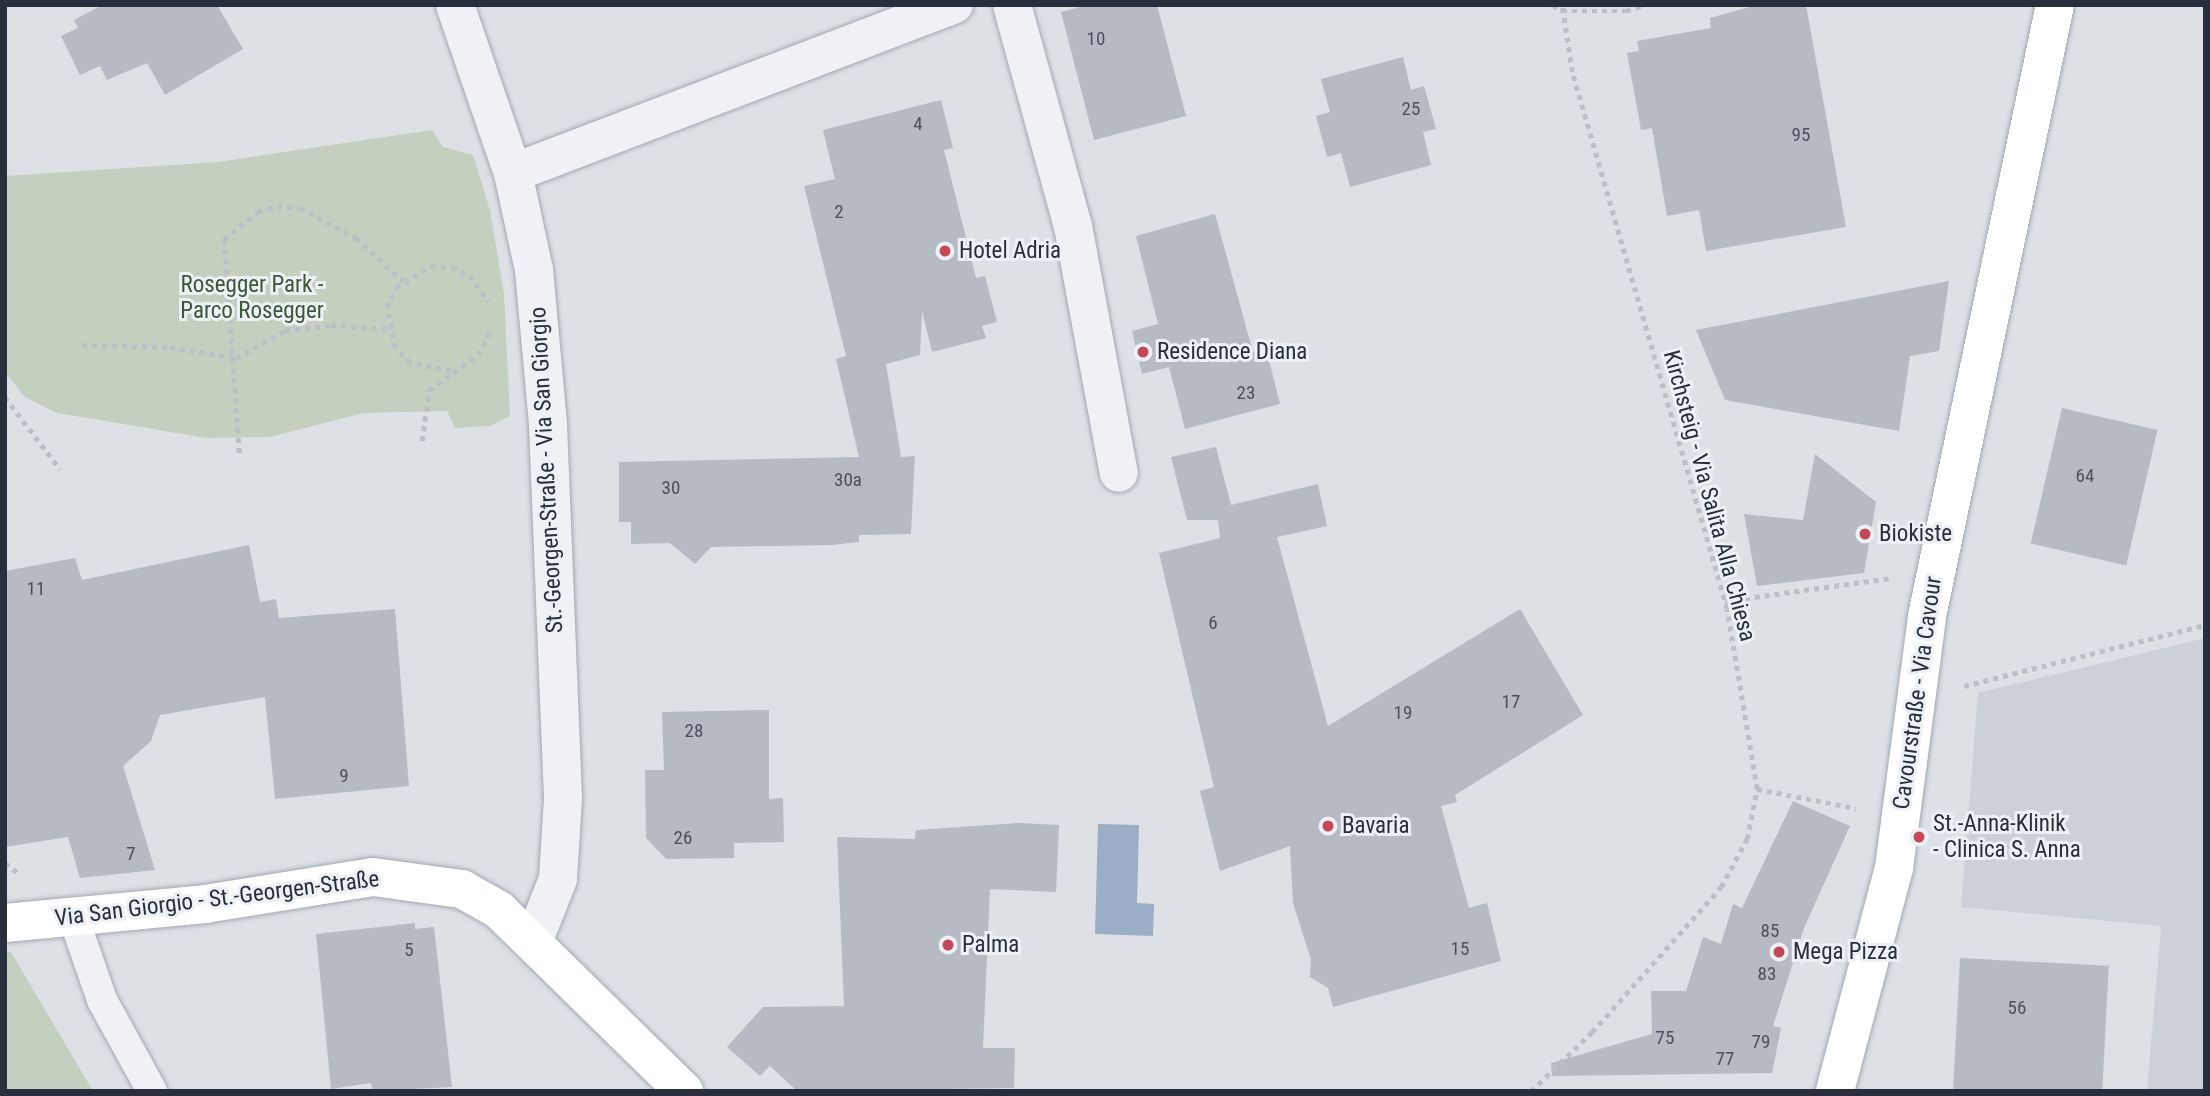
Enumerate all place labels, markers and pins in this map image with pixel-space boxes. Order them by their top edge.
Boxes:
place label: Hotel Adria [959,237,1061,265]
marker: Hotel Adria [937,243,953,259]
place label: Residence Diana [1157,338,1307,366]
marker: Residence Diana [1135,344,1151,360]
place label: Biokiste [1879,520,1952,548]
marker: Biokiste [1857,526,1873,542]
place label: St.-Anna-Klinik - Clinica S. Anna [1933,810,2081,864]
place label: Bavaria [1342,812,1409,840]
marker: Bavaria [1320,818,1336,834]
marker: St.-Anna-Klinik - Clinica S. Anna [1911,829,1927,845]
place label: Palma [962,931,1019,959]
marker: Palma [940,937,956,953]
place label: Mega Pizza [1793,938,1898,966]
marker: Mega Pizza [1771,944,1787,960]

